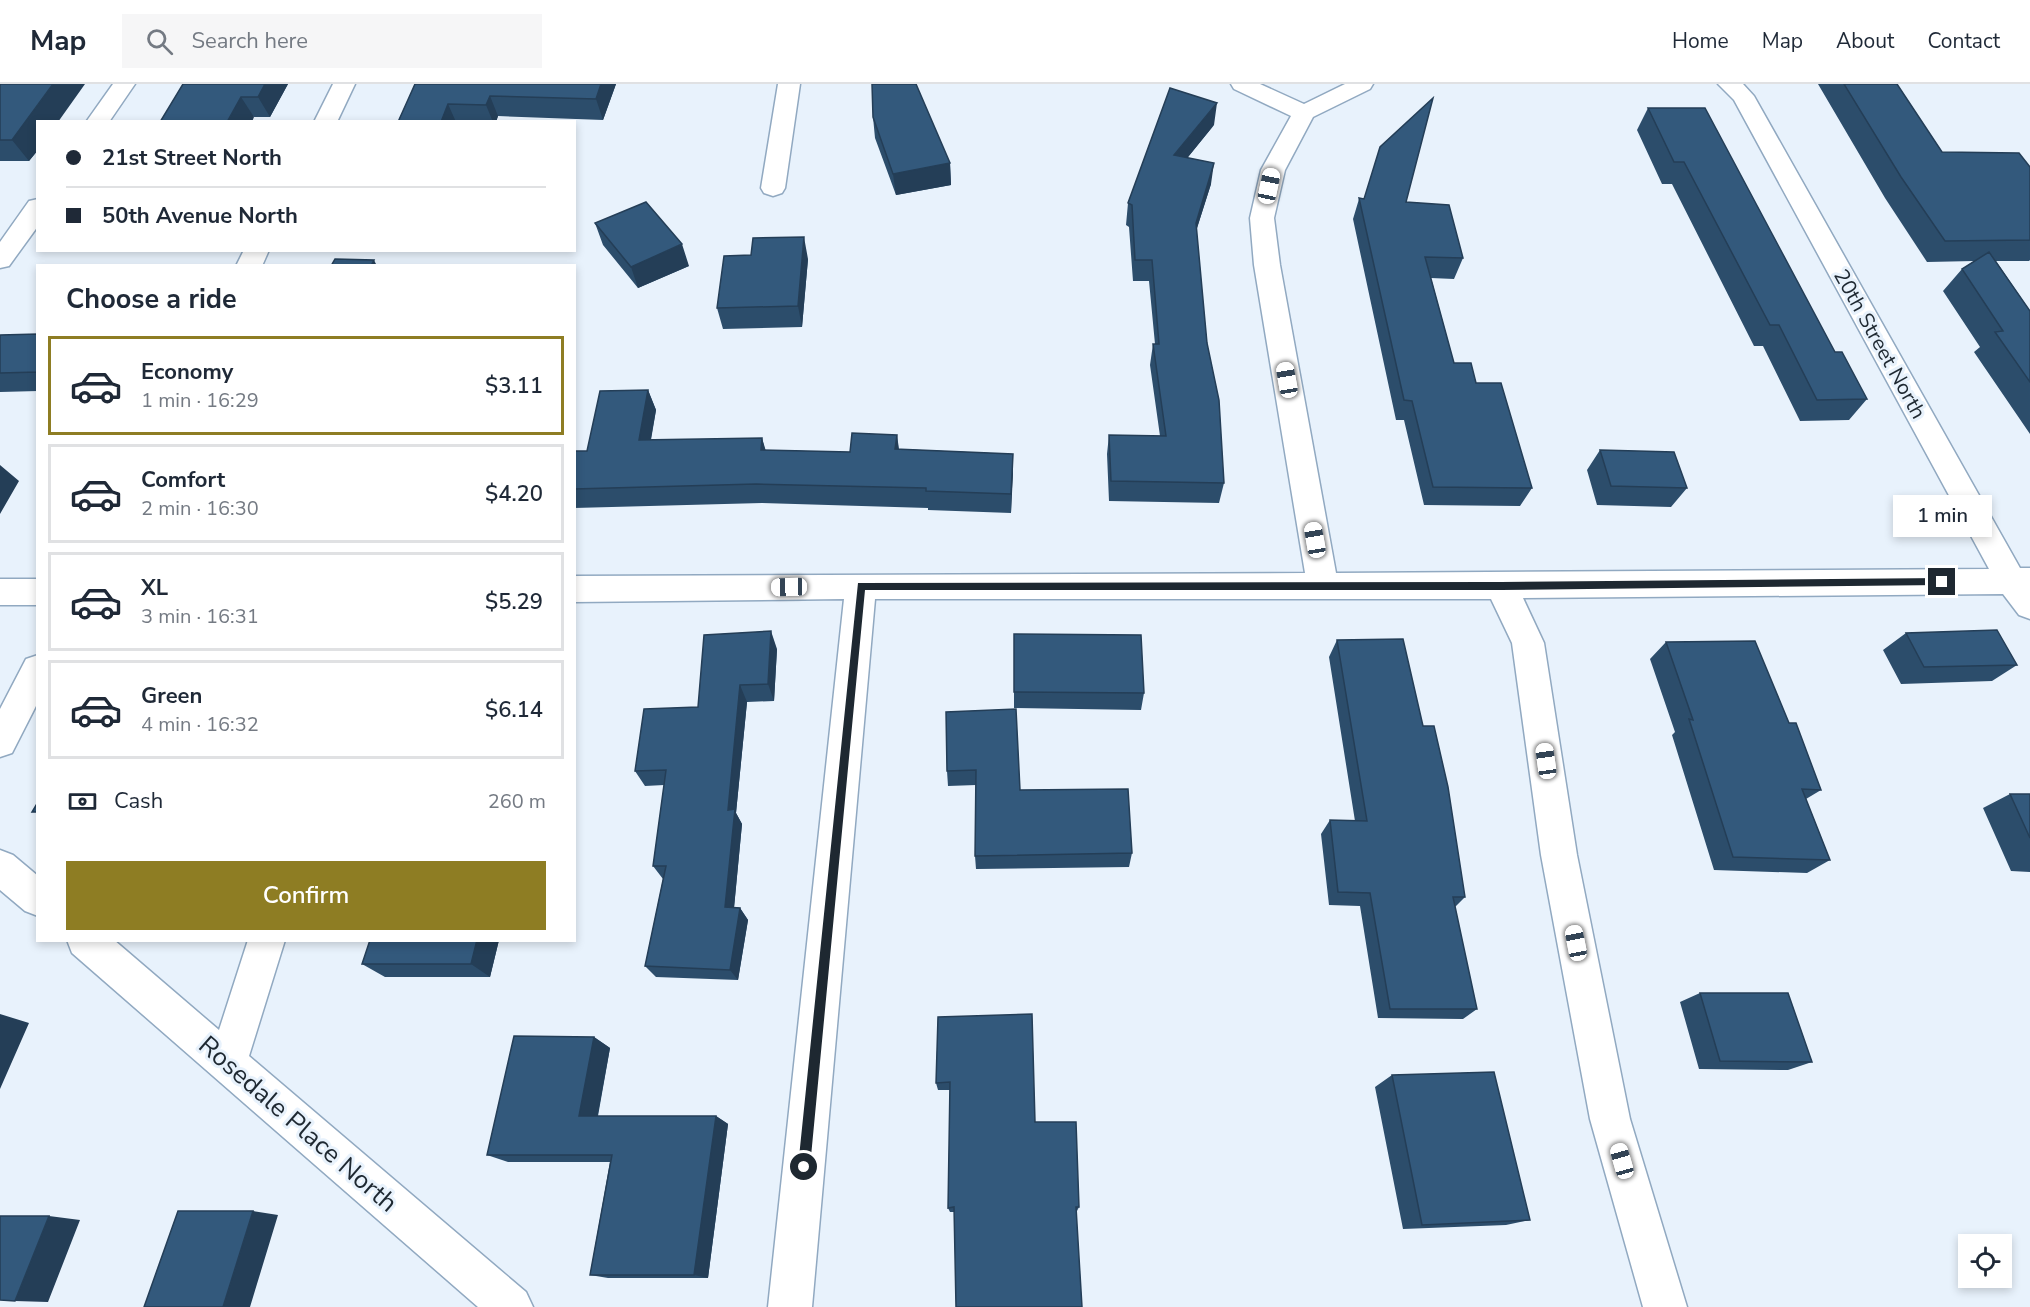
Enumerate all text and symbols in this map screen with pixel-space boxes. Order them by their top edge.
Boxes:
search box [122,14,542,68]
text: Map [30,22,86,60]
icon: search [143,25,176,58]
text: Search here [191,26,308,56]
text: Home [1672,27,1729,55]
text: Map [1762,27,1803,55]
text: About [1836,27,1894,55]
text: Contact [1927,27,2000,55]
text: 21st Street North [102,143,282,173]
car [1256,167,1282,205]
text: 50th Avenue North [102,201,298,231]
street label: 20th Street North [1827,264,1933,424]
text: Choose a ride [66,281,237,318]
text: Economy [141,357,233,387]
icon: car [69,359,123,413]
car [1275,361,1299,399]
text: $3.11 [485,371,543,401]
text: 1 min · 16:29 [141,387,259,414]
text: Comfort [141,465,225,495]
icon: car [69,467,123,521]
text: $4.20 [485,479,543,509]
text: 2 min · 16:30 [141,495,259,522]
callout: 1 min [1892,495,1992,537]
text: 1 min [1917,502,1968,529]
car [1303,521,1327,559]
route end [1928,568,1955,595]
text: XL [141,573,168,603]
icon: car [69,575,123,629]
car [771,578,807,596]
text: $5.29 [485,587,543,617]
text: 3 min · 16:31 [141,603,259,630]
text: Green [141,681,202,711]
icon: car [69,683,123,737]
text: $6.14 [485,695,543,725]
text: 4 min · 16:32 [141,711,259,738]
car [1535,742,1557,780]
icon: cash [66,785,99,818]
text: Cash [114,786,163,816]
text: 260 m [488,788,546,815]
button: Confirm [66,861,546,930]
car [1564,924,1588,962]
street label: Rosedale Place North [191,1028,405,1220]
car [1608,1141,1636,1181]
route start [790,1153,817,1180]
map controls [1958,1234,2012,1288]
button: locate [1958,1234,2012,1288]

